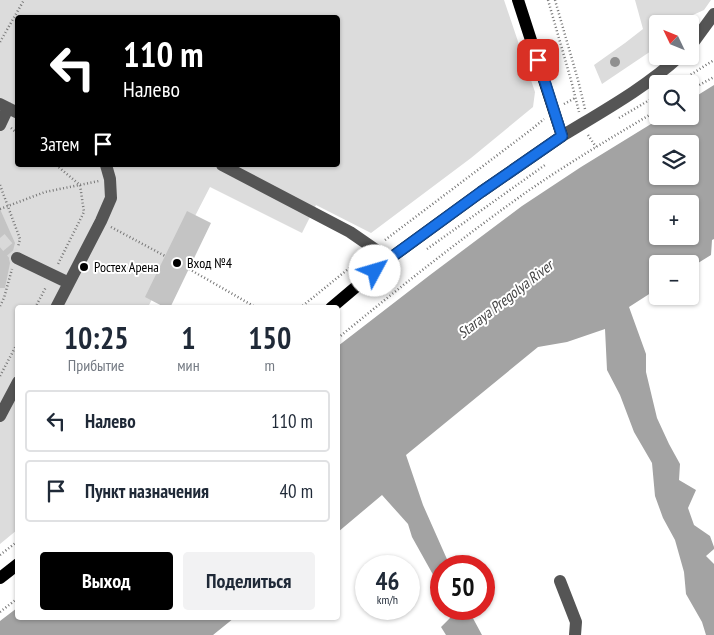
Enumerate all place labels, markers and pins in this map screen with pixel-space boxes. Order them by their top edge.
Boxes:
pin [517,39,559,81]
place label: Вход №4 [187,254,233,272]
marker: Вход №4 [171,257,183,269]
place label: Ростех Арена [94,258,159,276]
marker: Ростех Арена [78,261,90,273]

